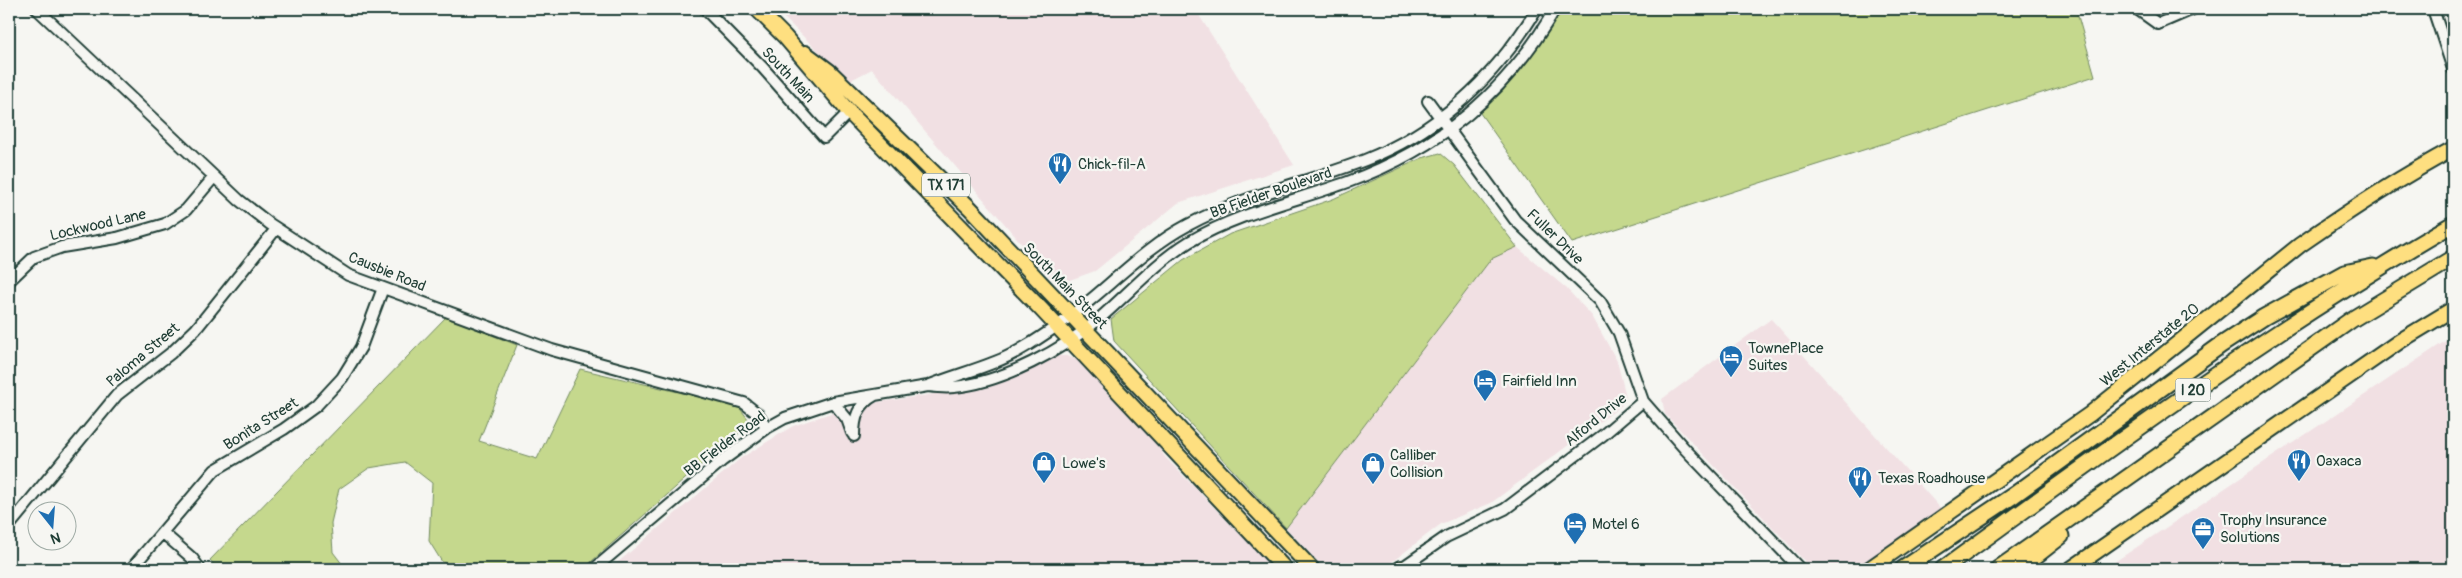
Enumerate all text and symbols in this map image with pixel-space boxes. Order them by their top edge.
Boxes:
street label: South Main [757,43,819,107]
restaurant icon: Chick-fil-A [1047,151,1073,185]
place label: Chick-fil-A [1078,155,1146,174]
street label: BB Fielder Boulevard [1208,163,1334,223]
road number: TX 171 [922,174,970,196]
street label: Lockwood Lane [48,205,149,245]
street label: Fuller Drive [1523,205,1588,269]
street label: South Main Street [1019,239,1112,334]
street label: Causbie Road [345,248,429,296]
street label: West Interstate 20 [2097,299,2203,391]
street label: Paloma Street [102,318,184,391]
place label: TownePlace Suites [1748,339,1824,375]
hotel icon: TownePlace Suites [1718,344,1744,378]
hotel icon: Fairfield Inn [1472,368,1498,402]
place label: Fairfield Inn [1502,372,1577,391]
road number: I 20 [2176,378,2210,402]
street label: Alford Drive [1561,389,1631,451]
street label: Bonita Street [220,393,303,454]
street label: BB Fielder Road [680,407,770,481]
place label: Calliber Collision [1390,446,1443,482]
restaurant icon: Oaxaca [2286,448,2312,482]
shop icon: Lowe's [1031,450,1057,484]
shop icon: Calliber Collision [1360,451,1386,485]
place label: Oaxaca [2316,452,2362,471]
place label: Lowe's [1062,454,1106,473]
restaurant icon: Texas Roadhouse [1847,465,1873,499]
place label: Texas Roadhouse [1878,469,1986,488]
north arrow [28,500,78,550]
hotel icon: Motel 6 [1562,511,1588,545]
place label: Trophy Insurance Solutions [2220,511,2327,547]
place label: Motel 6 [1592,515,1640,534]
office icon: Trophy Insurance Solutions [2190,516,2216,550]
text: N [49,528,63,547]

